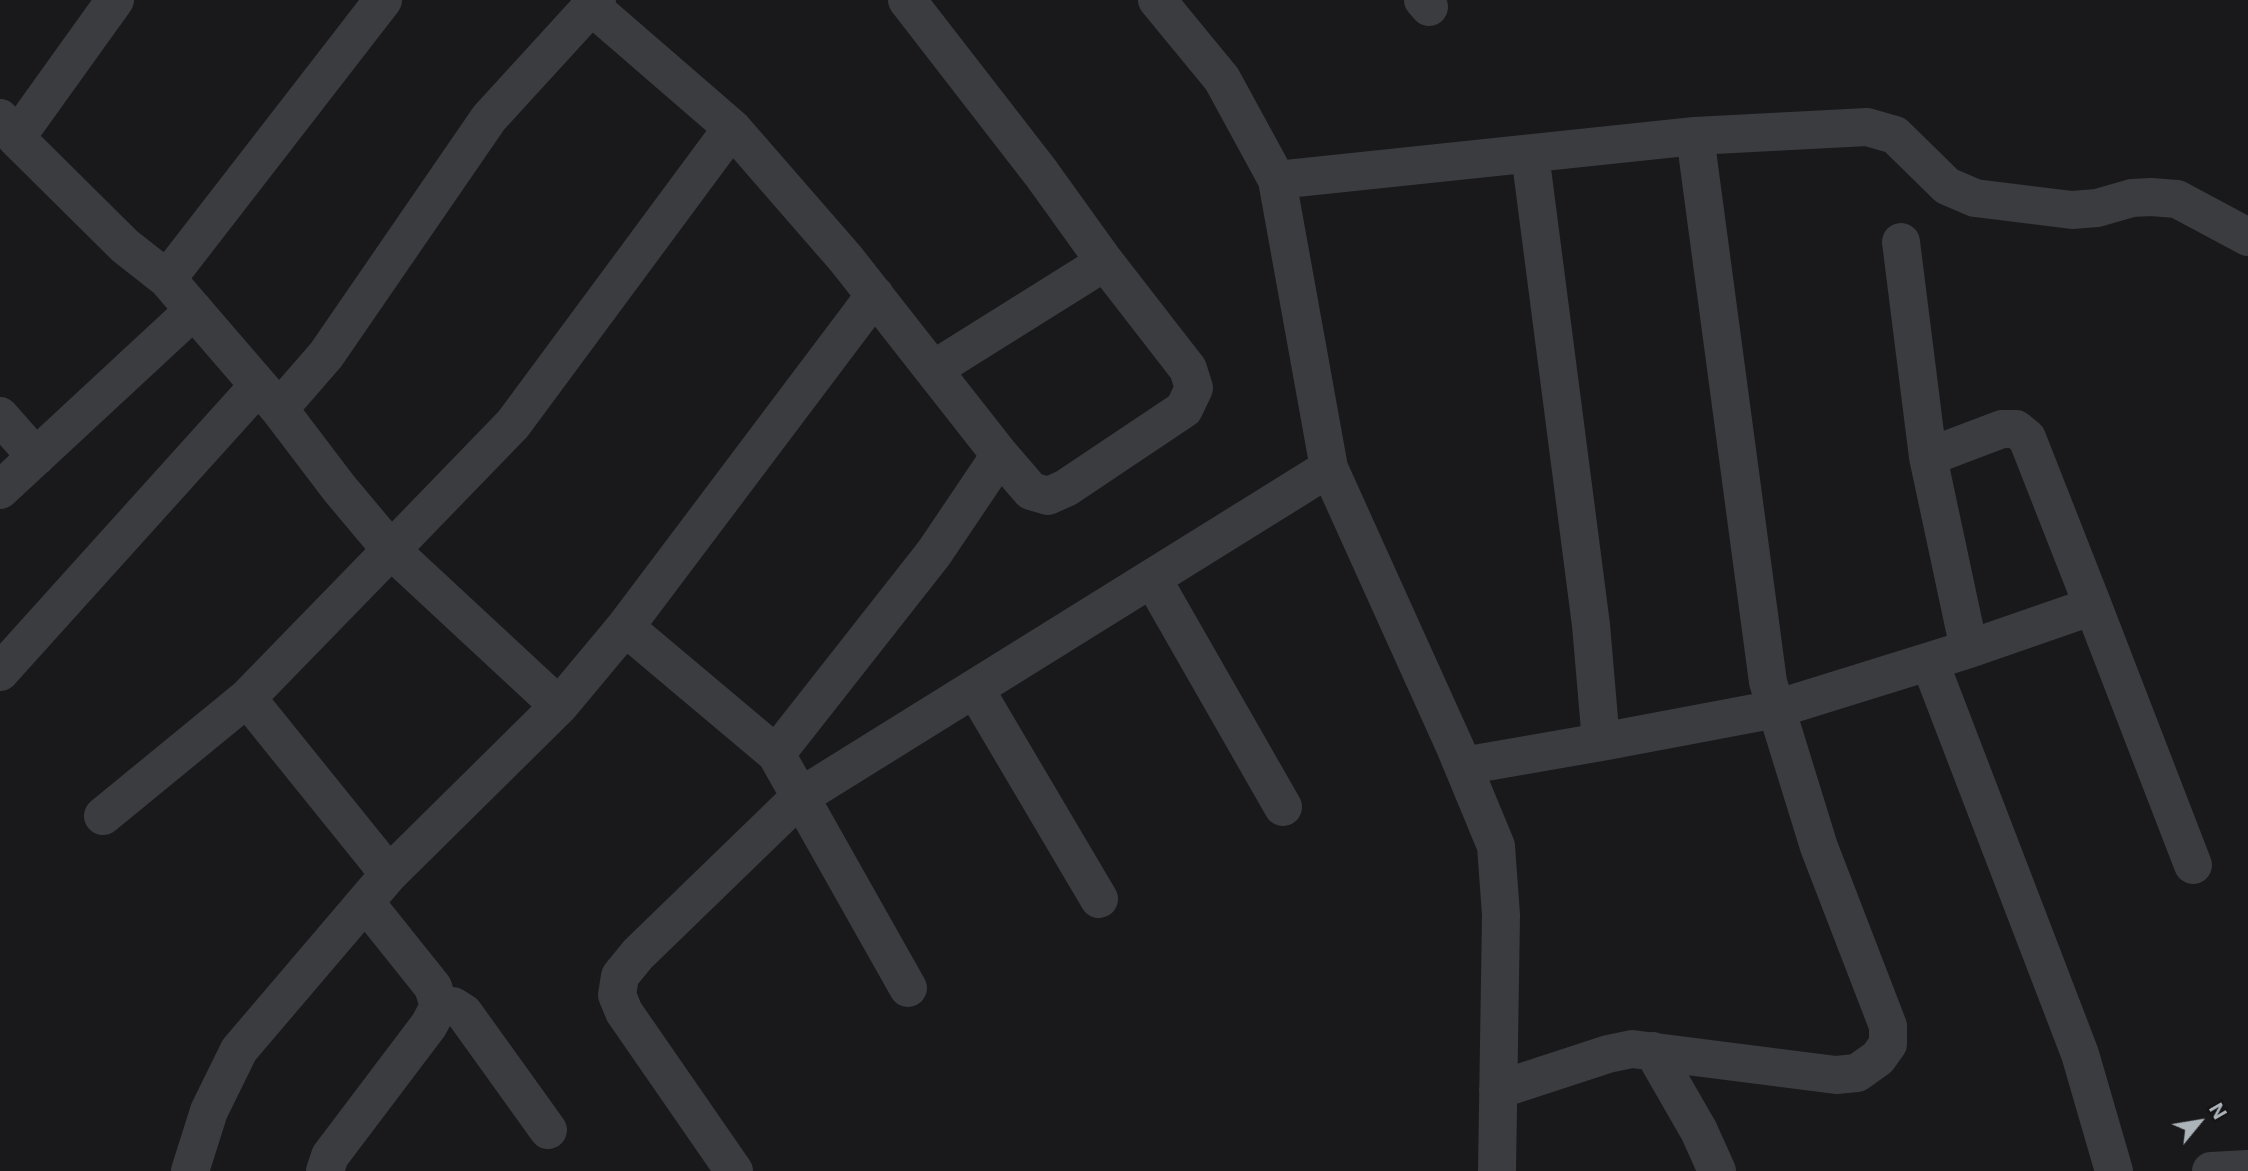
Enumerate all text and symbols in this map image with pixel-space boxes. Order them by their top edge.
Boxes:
north arrow [2164,1087,2234,1157]
text: N [2204,1099,2231,1123]

